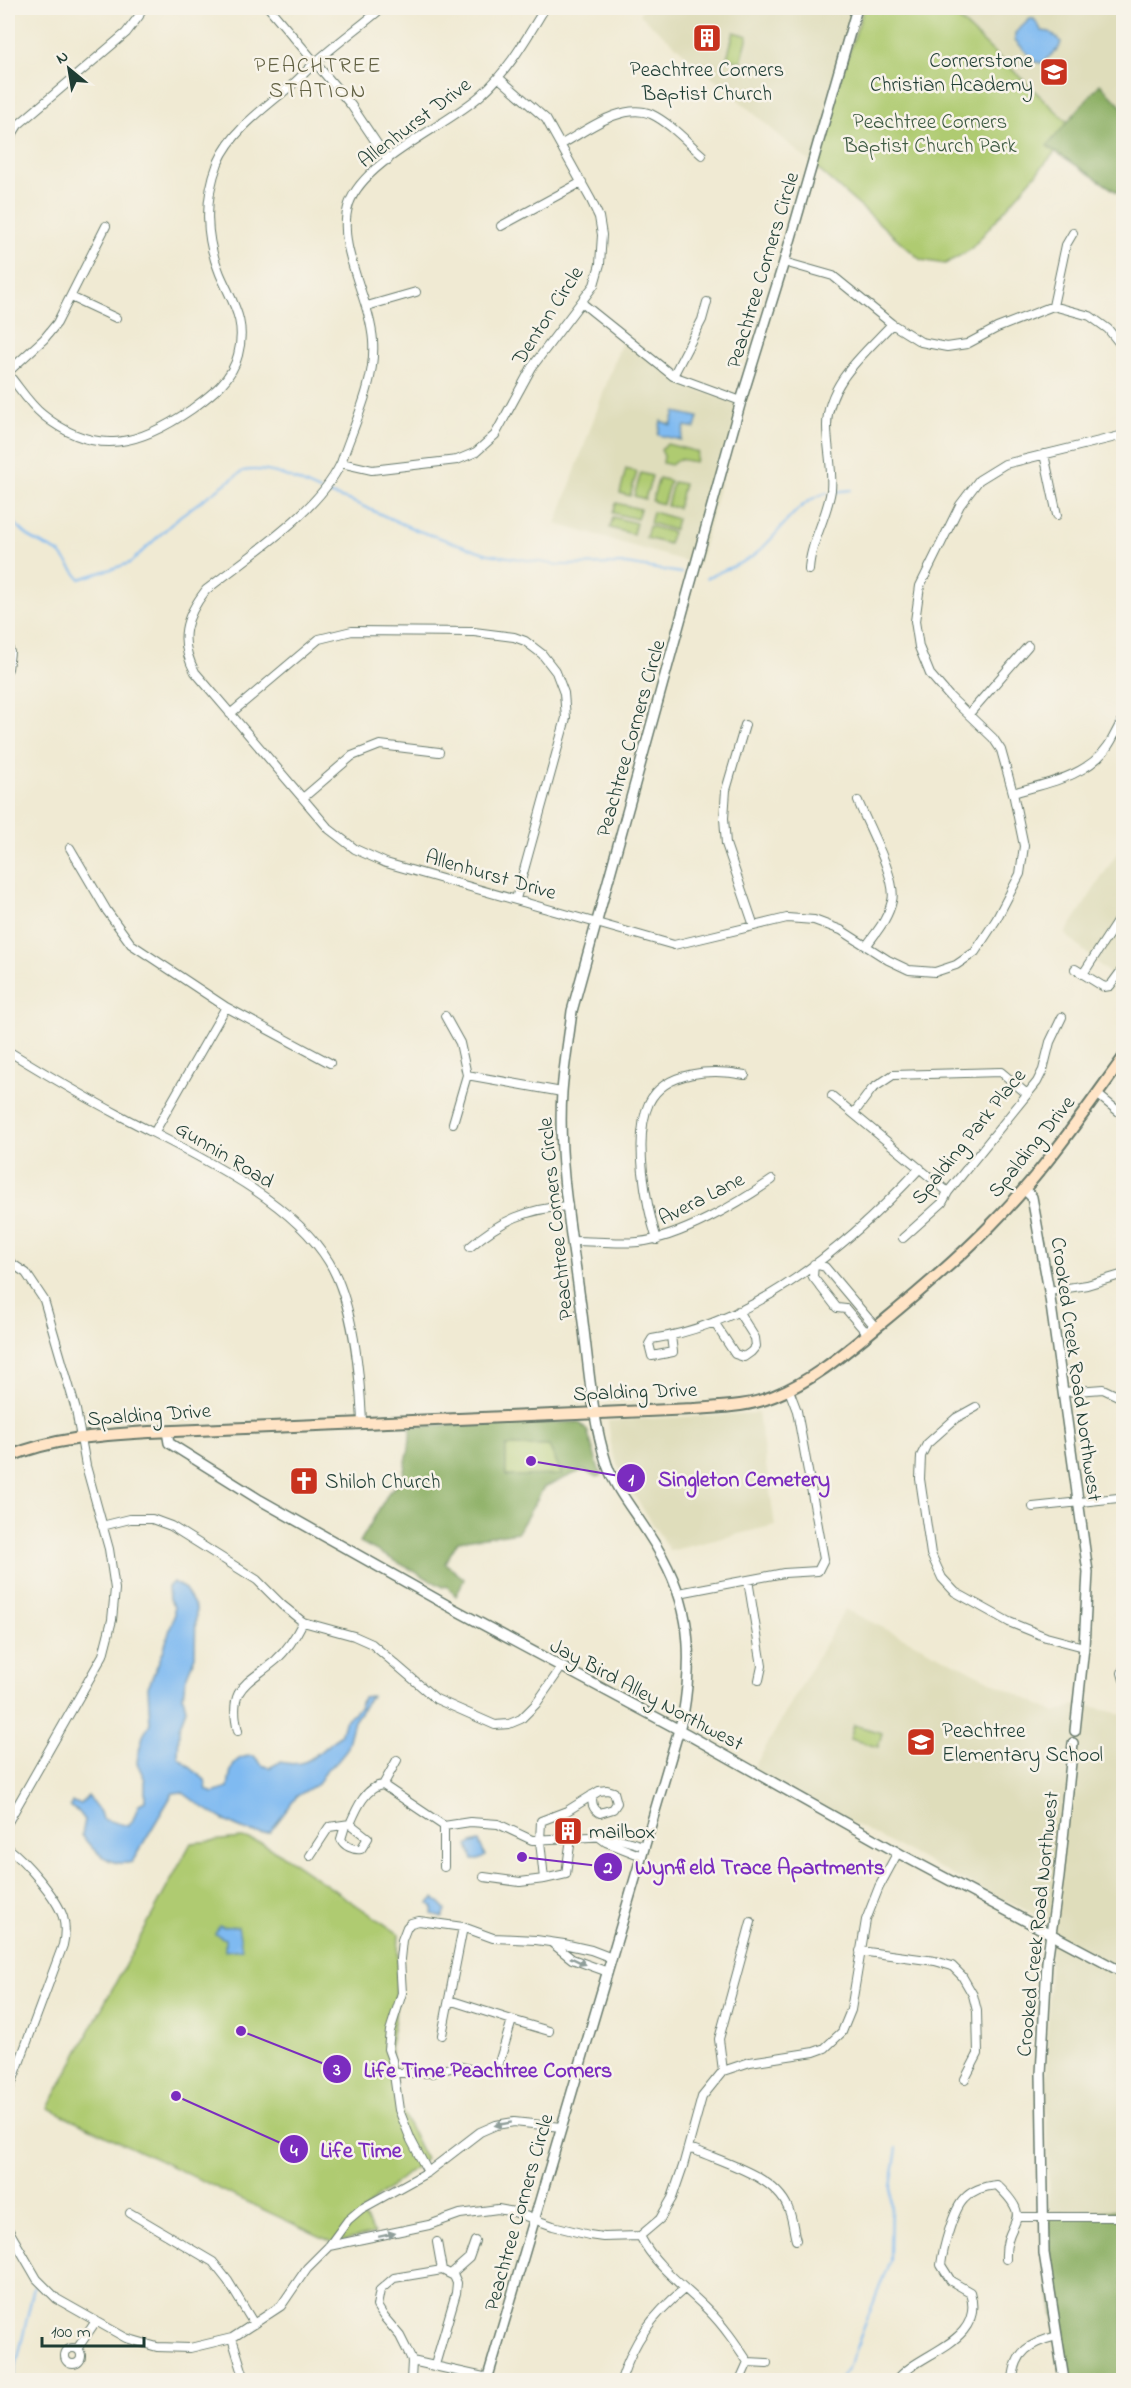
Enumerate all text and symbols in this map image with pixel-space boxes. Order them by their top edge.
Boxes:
building icon: Peachtree Corners Baptist Church [691,22,723,54]
north arrow [39,39,99,99]
text: N [52,45,73,71]
place label: Cornerstone Christian Academy [870,47,1034,103]
district label: PEACHTREE STATION [254,51,382,108]
place label: Peachtree Corners Baptist Church [630,56,784,110]
school or university icon: Cornerstone Christian Academy [1038,56,1070,88]
street label: Allenhurst Drive [352,71,479,176]
park label: Peachtree Corners Baptist Church Park [842,108,1017,162]
street label: Peachtree Corners Circle [720,168,808,372]
street label: Denton Circle [505,260,592,372]
street label: Peachtree Corners Circle [589,636,675,841]
street label: Allenhurst Drive [421,843,560,909]
street label: Spalding Park Place [905,1062,1036,1213]
street label: Spalding Drive [982,1089,1085,1206]
street label: Gunnin Road [169,1114,279,1197]
street label: Peachtree Corners Circle [531,1115,583,1322]
street label: Avera Lane [654,1165,751,1234]
street label: Crooked Creek Road Northwest [1042,1235,1108,1503]
street label: Spalding Drive [572,1376,698,1412]
street label: Spalding Drive [86,1397,213,1437]
callout: Singleton Cemetery [616,1458,842,1498]
church icon: Shiloh Church [288,1465,320,1497]
text: Singleton Cemetery [658,1465,830,1498]
place label: Shiloh Church [325,1468,441,1498]
text: 1 [628,1468,634,1494]
street label: Jay Bird Alley Northwest [543,1632,748,1761]
place label: Peachtree Elementary School [942,1717,1103,1773]
school or university icon: Peachtree Elementary School [905,1726,937,1758]
street label: Crooked Creek Road Northwest [1010,1790,1068,2058]
building icon: mailbox [552,1815,584,1847]
place label: mailbox [589,1818,655,1848]
callout: Wynfield Trace Apartments [593,1847,897,1887]
text: Wynfield Trace Apartments [635,1853,885,1886]
text: 2 [603,1856,613,1882]
one-way arrow [569,1956,586,1965]
callout: Life Time Peachtree Corners [322,2049,624,2089]
text: Life Time Peachtree Corners [364,2056,612,2088]
text: 3 [332,2058,341,2084]
street label: Peachtree Corners Circle [477,2110,563,2315]
one-way arrow [494,2120,513,2129]
callout: Life Time [279,2129,414,2169]
text: Life Time [320,2136,403,2168]
text: 4 [290,2139,298,2165]
one-way arrow [377,2229,396,2239]
scale bar [42,2310,144,2348]
text: 100 m [51,2320,91,2346]

